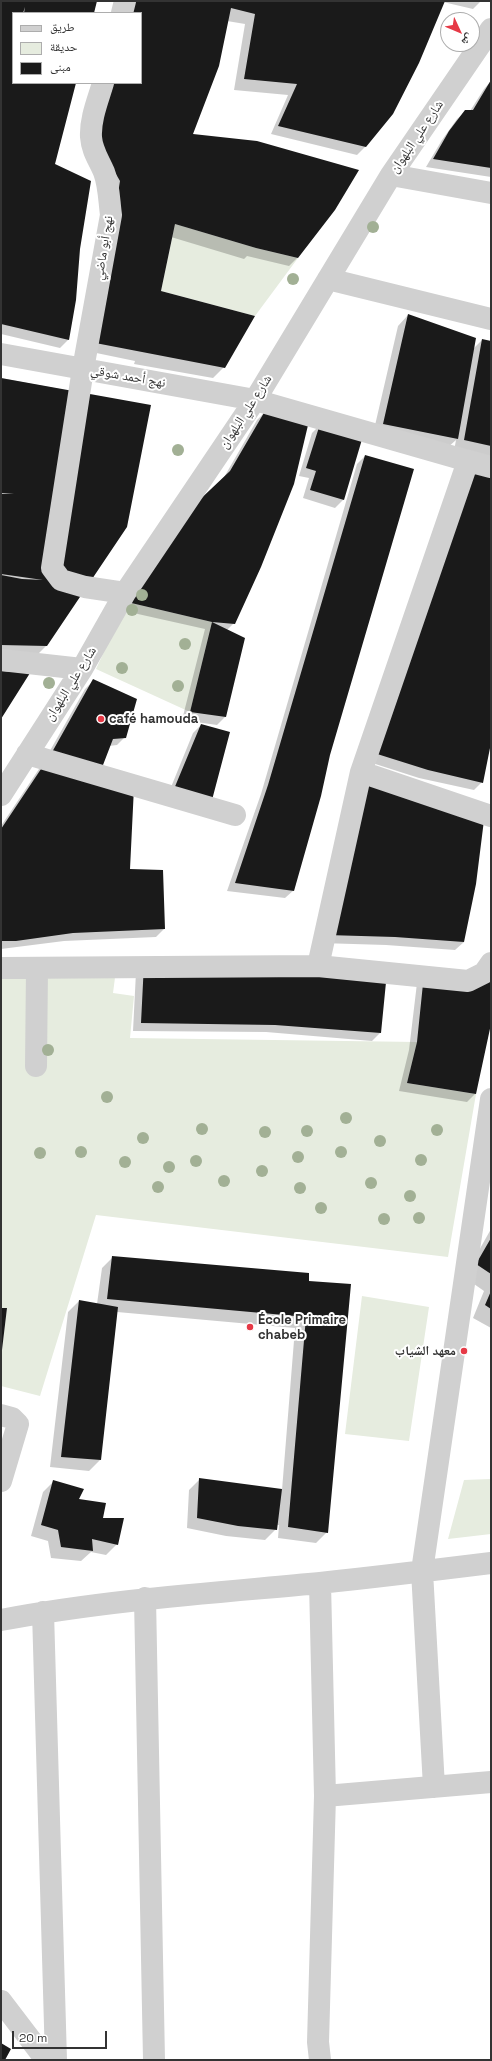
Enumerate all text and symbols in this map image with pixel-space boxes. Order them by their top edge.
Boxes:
legend [12,12,142,84]
north arrow [440,12,480,52]
text: طريق [50,19,75,35]
text: ش [459,31,477,49]
text: حديقة [50,39,78,55]
text: مبنى [50,59,71,75]
street label: شارع علي البلهوان [387,98,447,176]
street label: نهج أبو ماضي [91,215,117,281]
street label: نهج أحمد شوقي [89,363,167,391]
street label: شارع علي البلهوان [216,372,276,452]
street label: شارع علي البلهوان [42,644,100,724]
place label: café hamouda [109,711,198,727]
marker: café hamouda [96,714,106,724]
place label: École Primaire chabeb [258,1312,346,1343]
marker: École Primaire chabeb [245,1322,255,1332]
place label: معهد الشياب [395,1343,456,1359]
marker: معهد الشياب [459,1346,469,1356]
scale bar [14,2023,109,2049]
text: 20 m [19,2030,47,2046]

